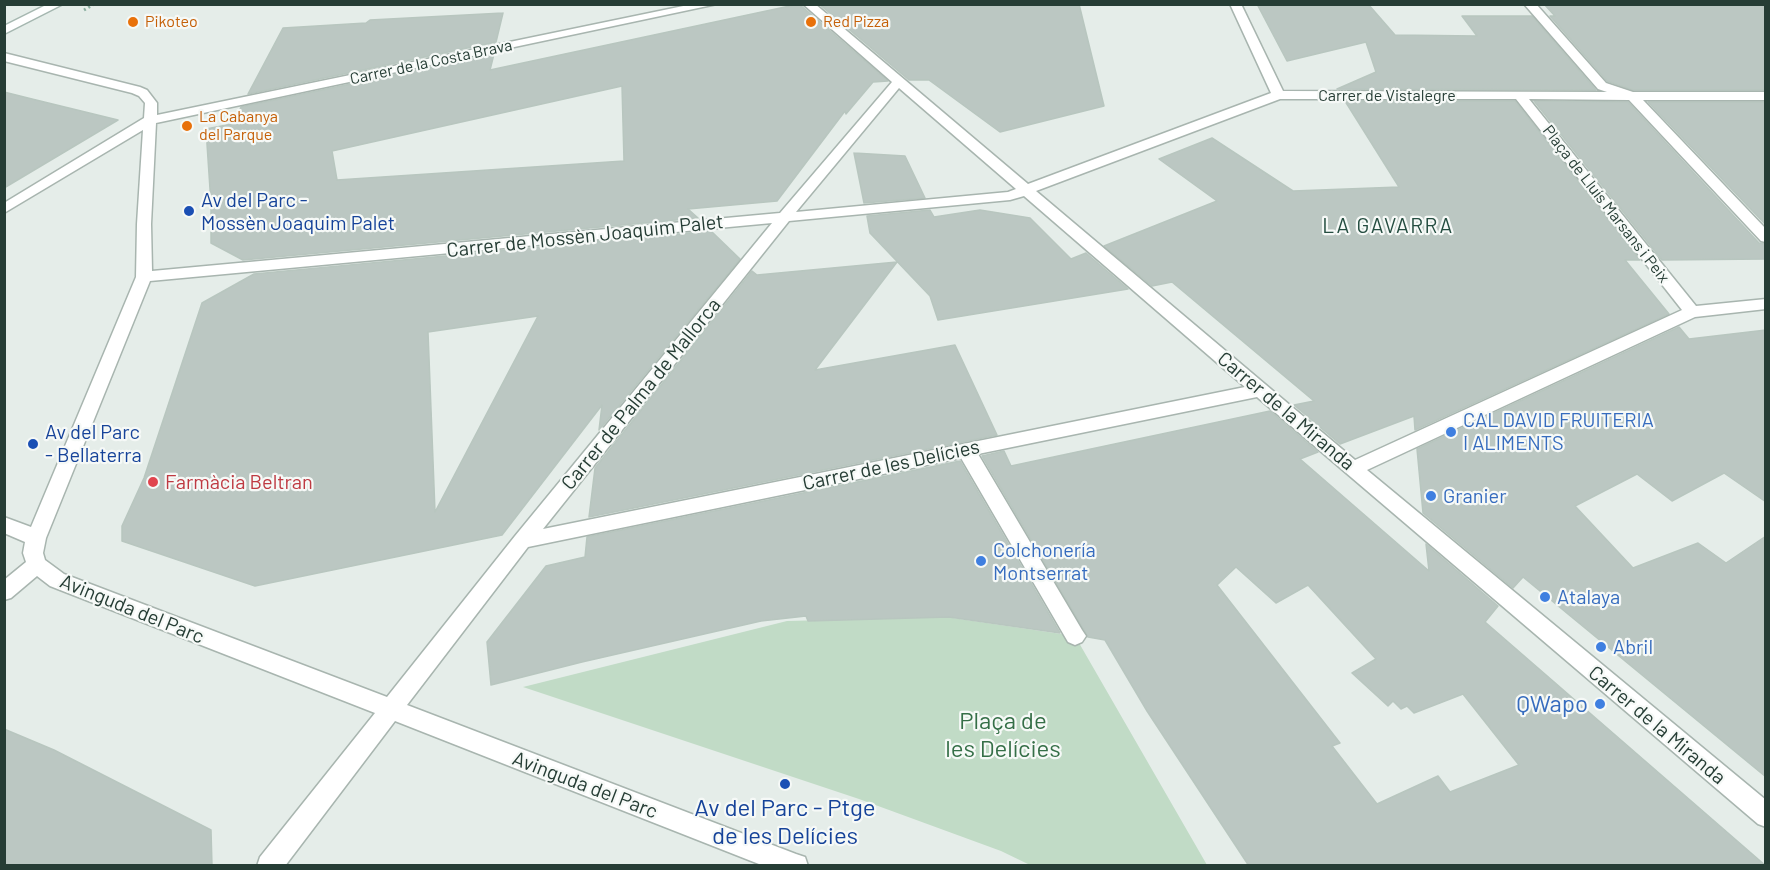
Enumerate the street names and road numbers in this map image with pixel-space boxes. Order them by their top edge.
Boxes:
street label: Carrer de la Costa Brava [348,35,514,89]
street label: Carrer de Vistalegre [1318,86,1456,106]
street label: Plaça de Lluís Marsans i Peix [1539,121,1673,287]
street label: Carrer de Mossèn Joaquim Palet [445,210,725,262]
street label: Carrer de Palma de Mallorca [556,293,726,495]
street label: Carrer de la Miranda [1213,347,1359,475]
street label: Carrer de les Delícies [800,435,982,495]
street label: Avinguda del Parc [56,569,208,649]
street label: Carrer de la Miranda [1584,661,1730,789]
street label: Avinguda del Parc [509,746,661,824]

